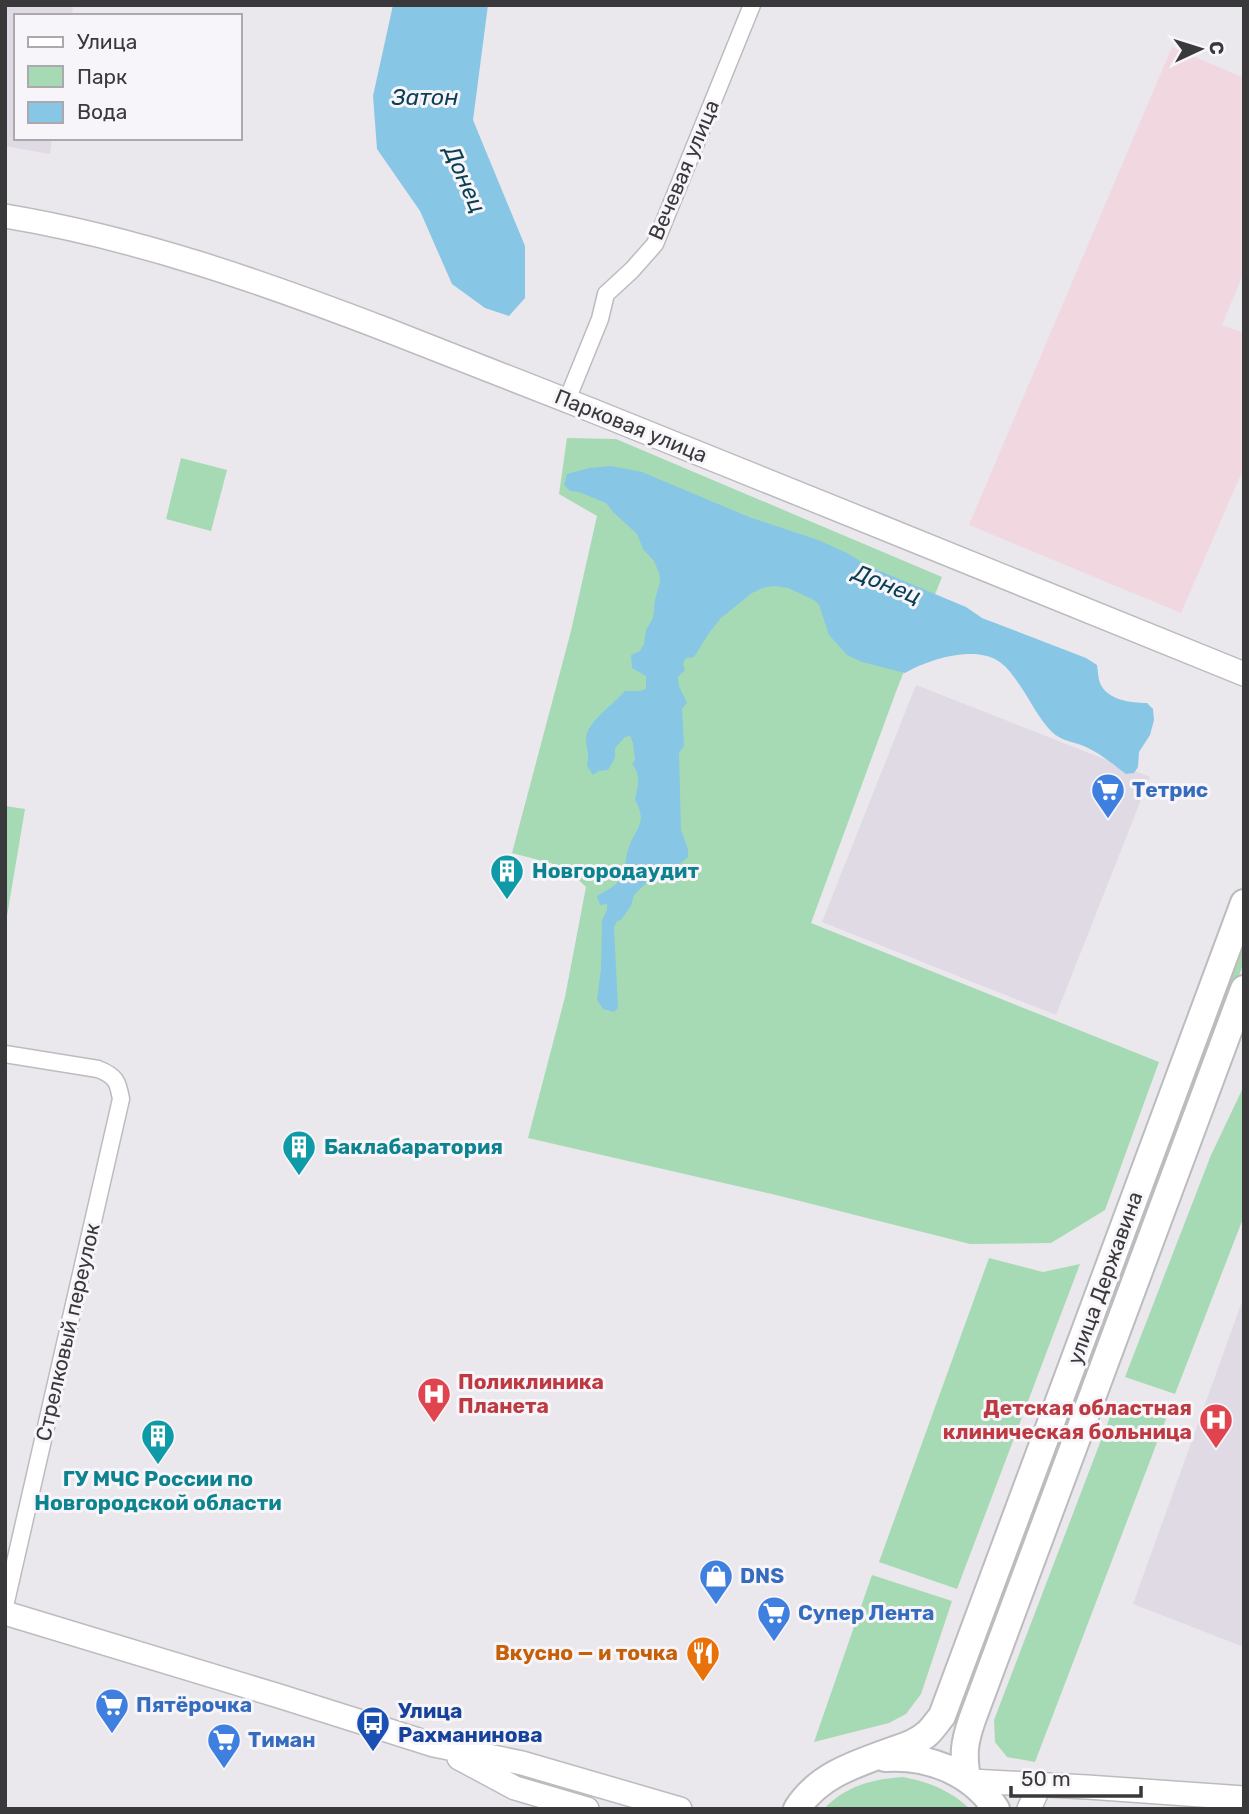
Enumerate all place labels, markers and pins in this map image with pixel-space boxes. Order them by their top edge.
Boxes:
supermarket icon: Тетрис [1089,771,1127,820]
place label: Тетрис [1132,777,1208,802]
building icon: Новгородаудит [488,852,526,901]
place label: Новгородаудит [532,858,699,883]
building icon: Баклабаратория [280,1128,318,1177]
place label: Баклабаратория [324,1134,503,1159]
place label: Поликлиника Планета [458,1369,604,1418]
hospital icon: Поликлиника Планета [415,1375,453,1424]
place label: Детская областная клиническая больница [943,1395,1192,1444]
hospital icon: Детская областная клиническая больница [1197,1401,1235,1450]
building icon: ГУ МЧС России по Новгородской области [139,1417,177,1466]
place label: ГУ МЧС России по Новгородской области [34,1466,282,1515]
shop icon: DNS [697,1557,735,1606]
place label: DNS [740,1563,784,1588]
supermarket icon: Супер Лента [755,1594,793,1643]
place label: Супер Лента [798,1600,934,1625]
restaurant icon: Вкусно — и точка [684,1634,722,1683]
place label: Вкусно — и точка [495,1640,678,1665]
supermarket icon: Пятёрочка [93,1686,131,1735]
place label: Пятёрочка [136,1692,252,1717]
place label: Улица Рахманинова [398,1698,543,1747]
bus stop icon: Улица Рахманинова [354,1704,392,1753]
supermarket icon: Тиман [205,1721,243,1770]
place label: Тиман [248,1727,316,1752]

